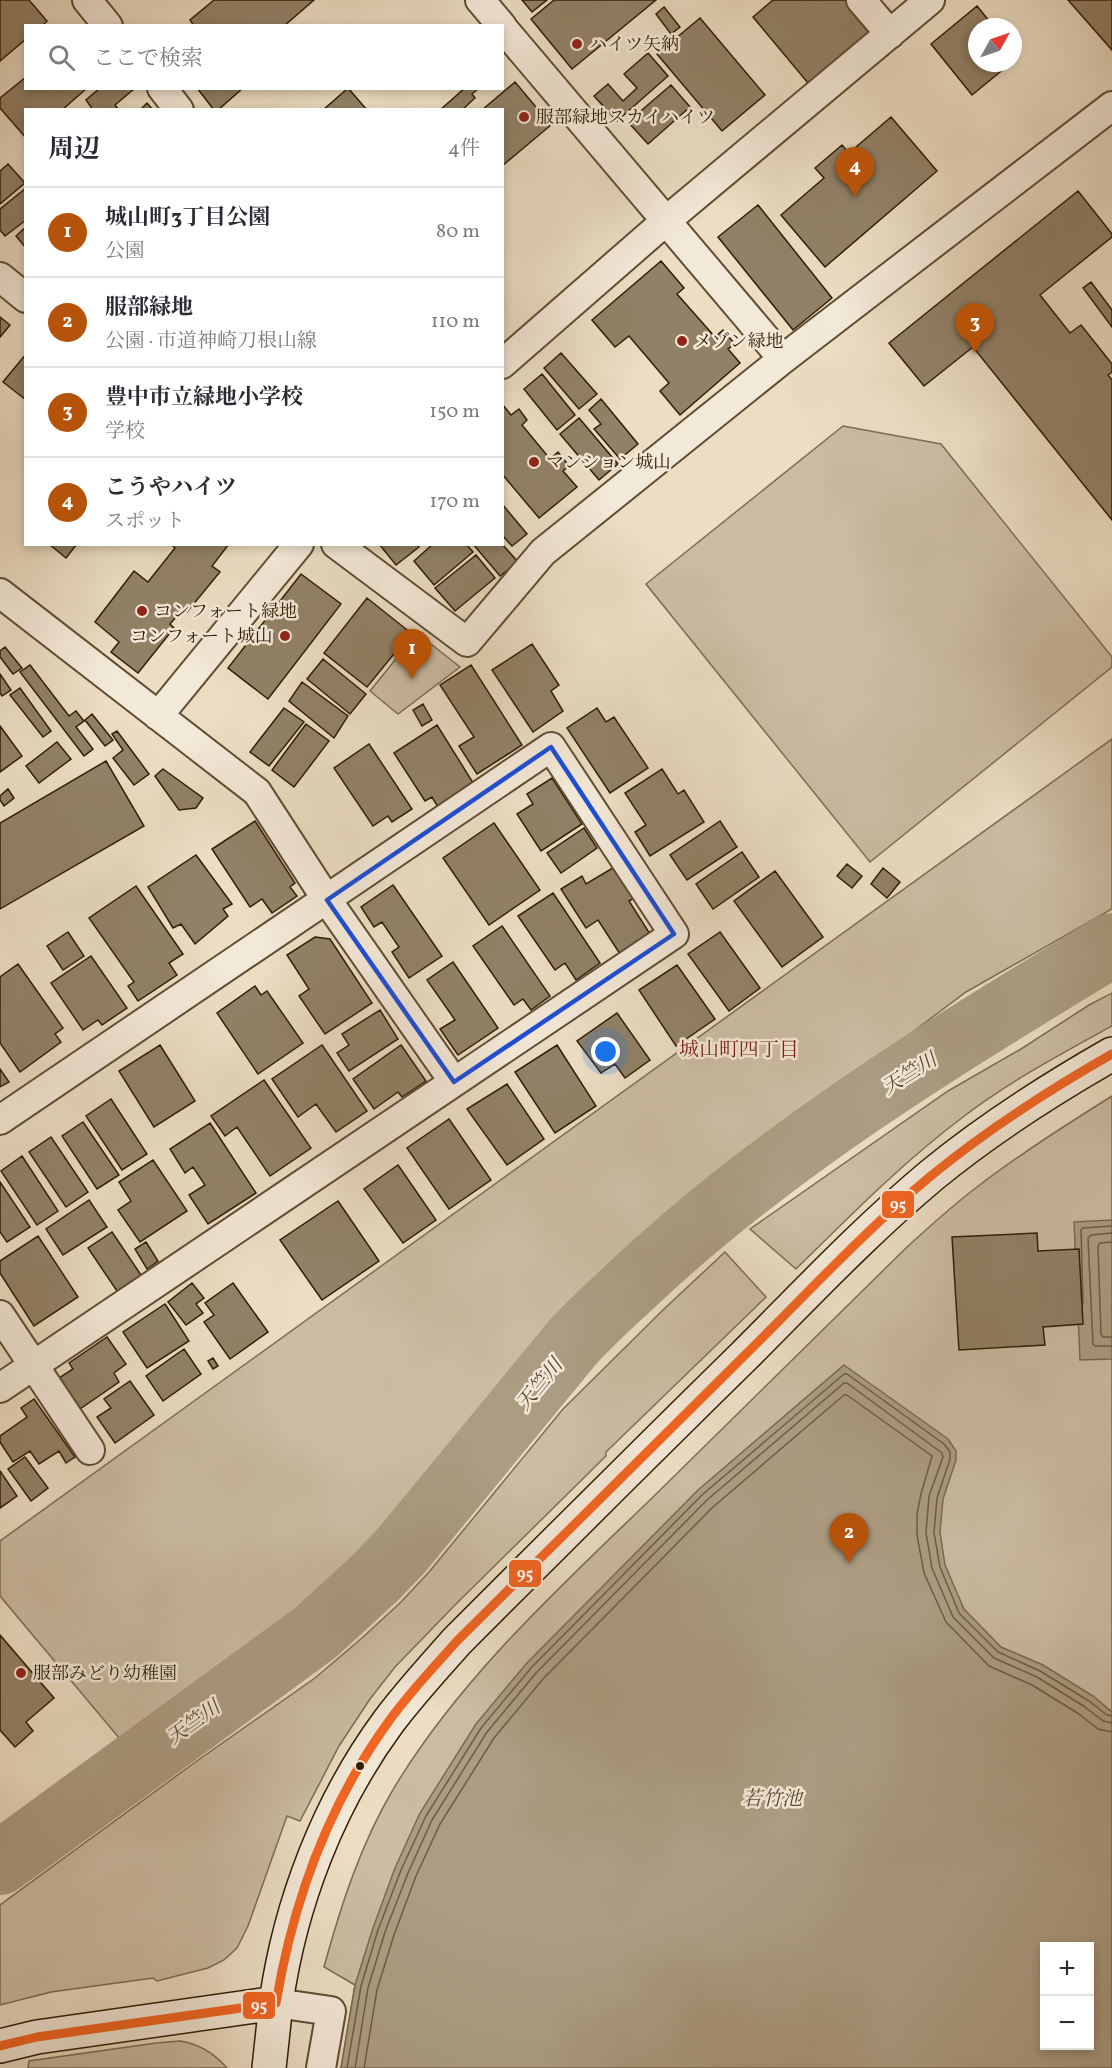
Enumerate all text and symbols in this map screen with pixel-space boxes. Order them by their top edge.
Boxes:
north arrow [968,18,1022,72]
search box [24,24,504,90]
place label: ハイツ矢納 [589,33,679,58]
marker: ハイツ矢納 [570,37,584,51]
icon: search [45,41,78,74]
text: ここで検索 [93,44,203,75]
place label: 服部緑地スカイハイツ [536,106,715,131]
marker: 服部緑地スカイハイツ [517,110,531,124]
text: 周辺 [48,132,100,168]
text: 4件 [448,135,480,163]
pin: 4 [836,148,874,197]
text: 城山町3丁目公園 [105,203,270,234]
text: 1 [63,218,72,246]
text: 80 m [436,218,480,246]
text: 公園 [105,238,145,266]
text: 服部緑地 [105,293,193,324]
pin: 3 [956,304,994,353]
text: 2 [62,308,73,336]
text: 110 m [431,308,480,336]
text: 公園 · 市道神崎刀根山線 [105,328,317,356]
place label: メゾン緑地 [694,330,783,355]
marker: メゾン緑地 [675,334,689,348]
text: 豊中市立緑地小学校 [105,383,303,414]
text: 3 [62,398,73,426]
text: 150 m [429,398,480,426]
text: 学校 [105,418,145,446]
place label: マンション城山 [546,451,671,476]
marker: マンション城山 [527,455,541,469]
text: こうやハイツ [105,473,237,504]
text: 4 [61,488,74,516]
text: 170 m [430,488,480,516]
text: スポット [105,508,185,536]
place label: コンフォート緑地 [154,600,297,625]
marker: コンフォート緑地 [135,604,149,618]
place label: コンフォート城山 [130,625,273,650]
marker: コンフォート城山 [278,629,292,643]
pin: 1 [392,630,432,679]
your location [591,1037,620,1066]
district label: 城山町四丁目 [679,1037,799,1065]
water label: 天竺川 [877,1046,945,1102]
line badge: 95 [881,1190,915,1219]
text: 95 [890,1195,907,1217]
water label: 天竺川 [511,1352,572,1417]
pin: 2 [830,1514,868,1563]
line badge: 95 [508,1559,542,1588]
text: 95 [517,1564,534,1586]
place label: 服部みどり幼稚園 [33,1662,177,1687]
marker: 服部みどり幼稚園 [14,1666,28,1680]
water label: 天竺川 [162,1693,228,1753]
unlabelled marker [354,1760,366,1772]
water label: 若竹池 [742,1786,804,1814]
map controls [1040,1942,1094,2050]
button: + [1040,1942,1094,1996]
line badge: 95 [242,1991,276,2020]
text: 95 [251,1996,268,2018]
button: − [1040,1996,1094,2050]

